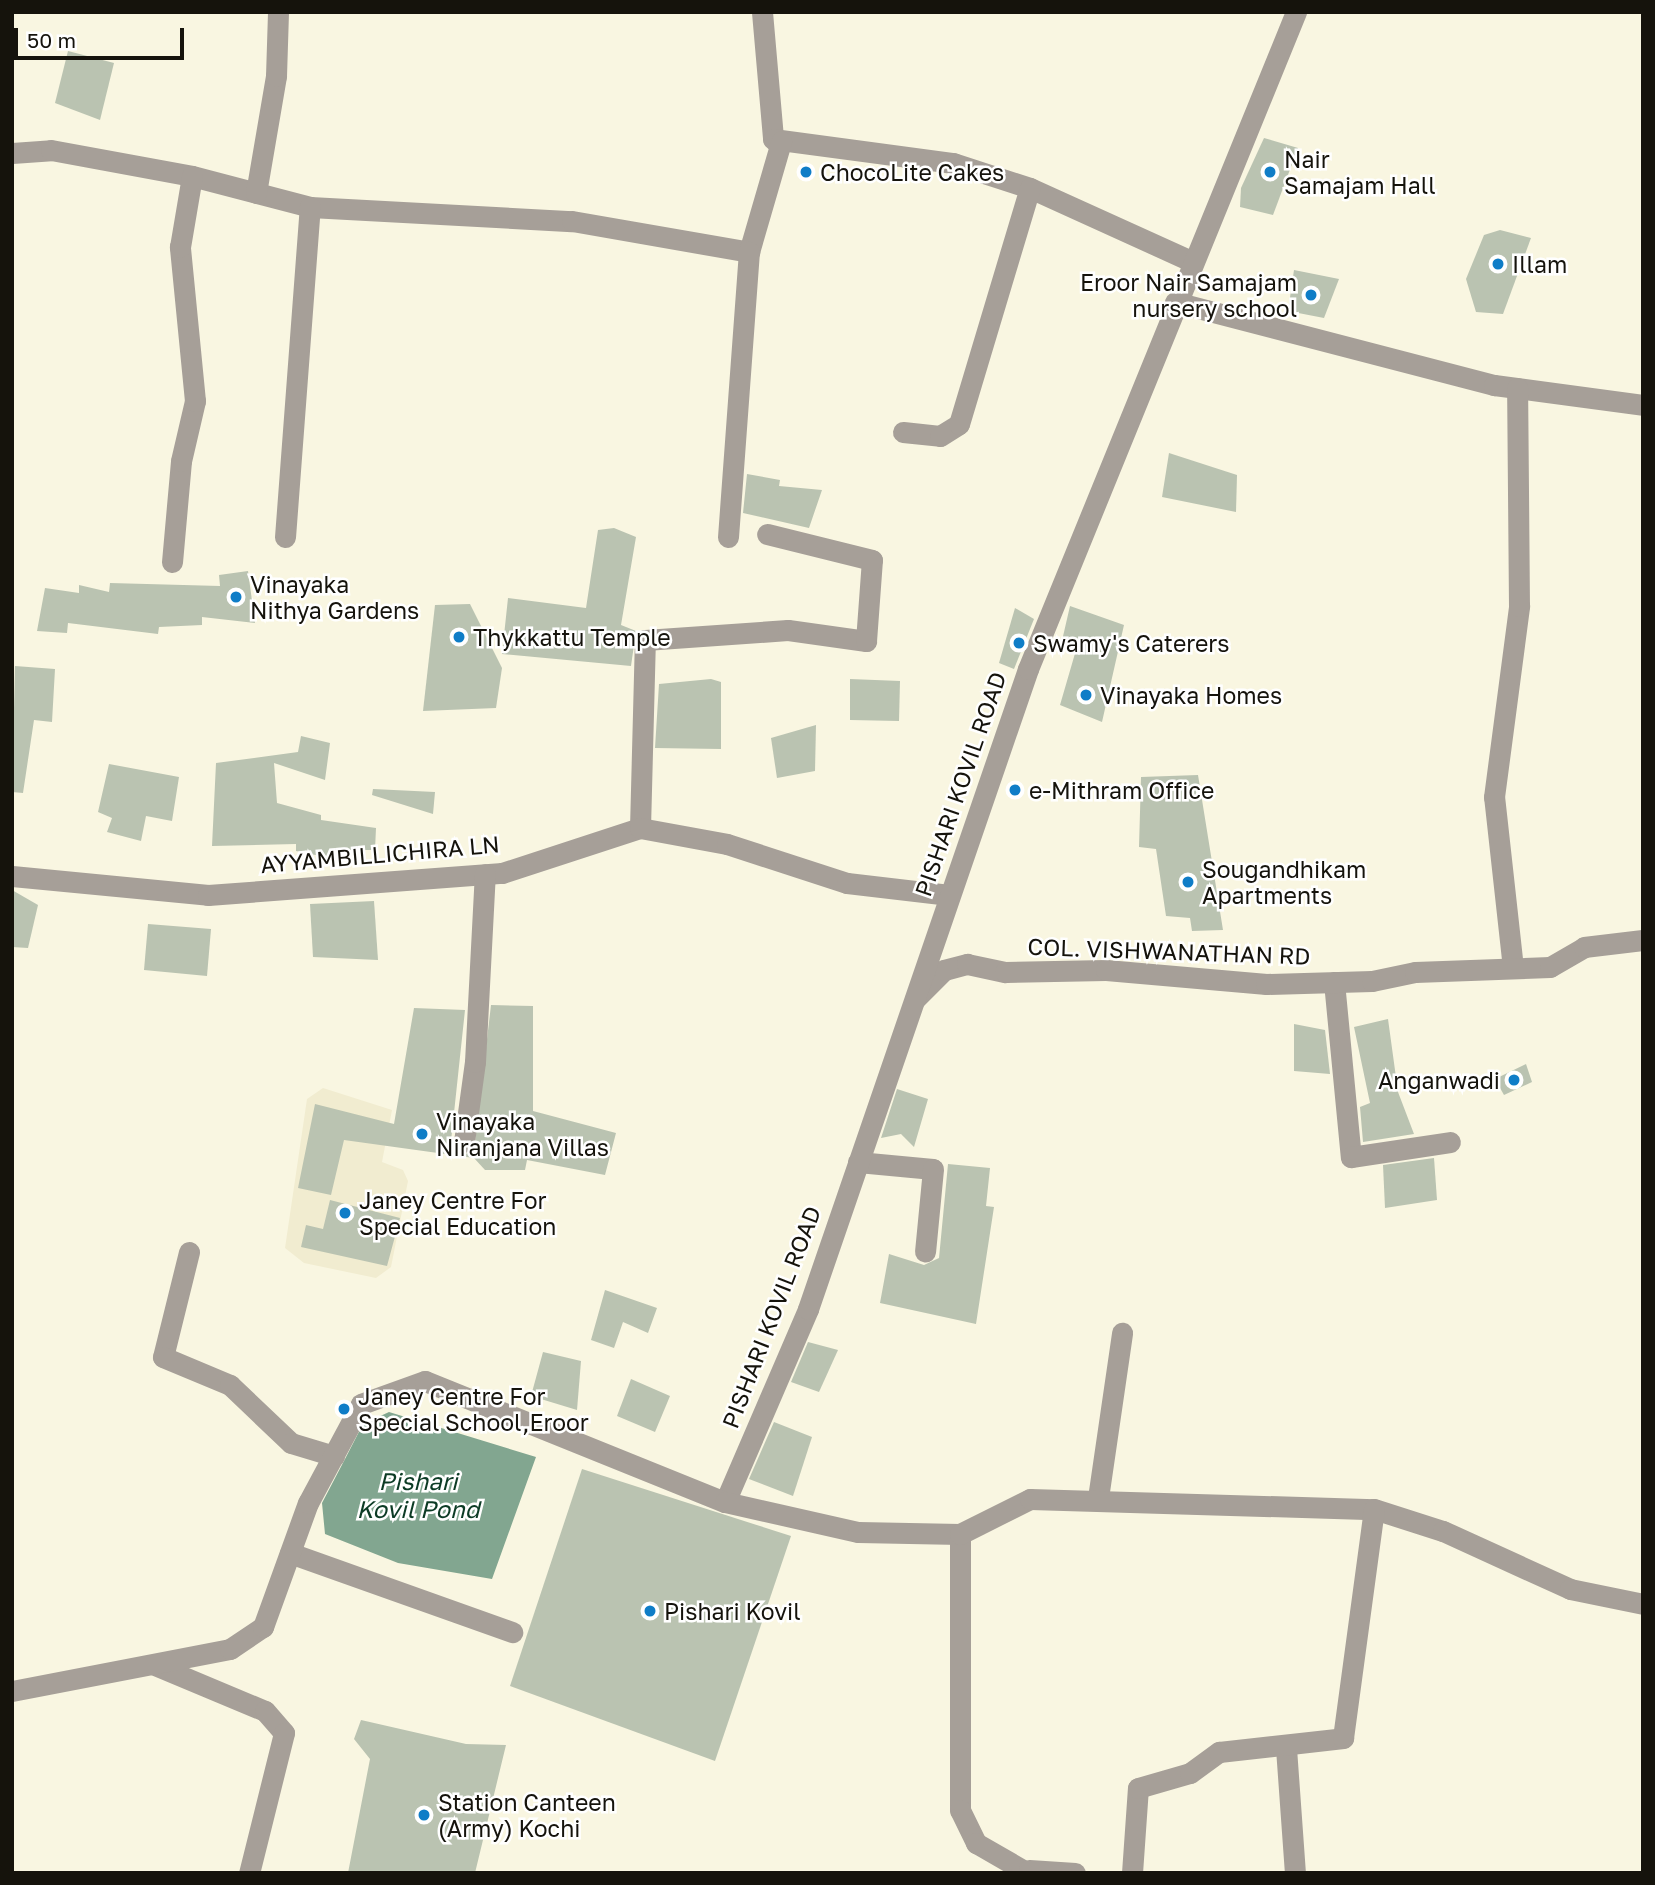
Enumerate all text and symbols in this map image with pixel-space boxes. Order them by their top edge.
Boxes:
scale bar [18,14,187,58]
text: 50 m [27,27,76,53]
place label: Nair Samajam Hall [1284,145,1436,199]
place label: ChocoLite Cakes [820,158,1004,186]
marker: ChocoLite Cakes [798,164,814,180]
marker: Nair Samajam Hall [1262,164,1278,180]
place label: Illam [1512,250,1567,278]
marker: Illam [1490,256,1506,272]
place label: Eroor Nair Samajam nursery school [1080,268,1297,322]
marker: Eroor Nair Samajam nursery school [1303,287,1319,303]
place label: Vinayaka Nithya Gardens [250,570,419,624]
marker: Vinayaka Nithya Gardens [228,589,244,605]
place label: Thykkattu Temple [473,623,671,651]
marker: Thykkattu Temple [451,629,467,645]
place label: Swamy's Caterers [1033,629,1230,657]
marker: Swamy's Caterers [1011,635,1027,651]
street label: PISHARI KOVIL ROAD [909,668,1011,900]
place label: Vinayaka Homes [1100,681,1282,709]
marker: Vinayaka Homes [1078,687,1094,703]
place label: e-Mithram Office [1029,776,1214,804]
marker: e-Mithram Office [1007,782,1023,798]
street label: AYYAMBILLICHIRA LN [259,830,501,878]
place label: Sougandhikam Apartments [1202,855,1366,909]
marker: Sougandhikam Apartments [1180,874,1196,890]
street label: COL. VISHWANATHAN RD [1027,932,1311,970]
place label: Anganwadi [1378,1066,1500,1094]
marker: Anganwadi [1506,1072,1522,1088]
place label: Vinayaka Niranjana Villas [436,1107,609,1161]
marker: Vinayaka Niranjana Villas [414,1126,430,1142]
place label: Janey Centre For Special Education [359,1186,556,1240]
street label: PISHARI KOVIL ROAD [716,1202,826,1432]
marker: Janey Centre For Special Education [337,1205,353,1221]
place label: Janey Centre For Special School,Eroor [358,1382,589,1436]
marker: Janey Centre For Special School,Eroor [336,1401,352,1417]
water label: Pishari Kovil Pond [357,1467,479,1523]
place label: Pishari Kovil [664,1597,801,1625]
marker: Pishari Kovil [642,1603,658,1619]
place label: Station Canteen (Army) Kochi [438,1788,616,1842]
marker: Station Canteen (Army) Kochi [416,1807,432,1823]

